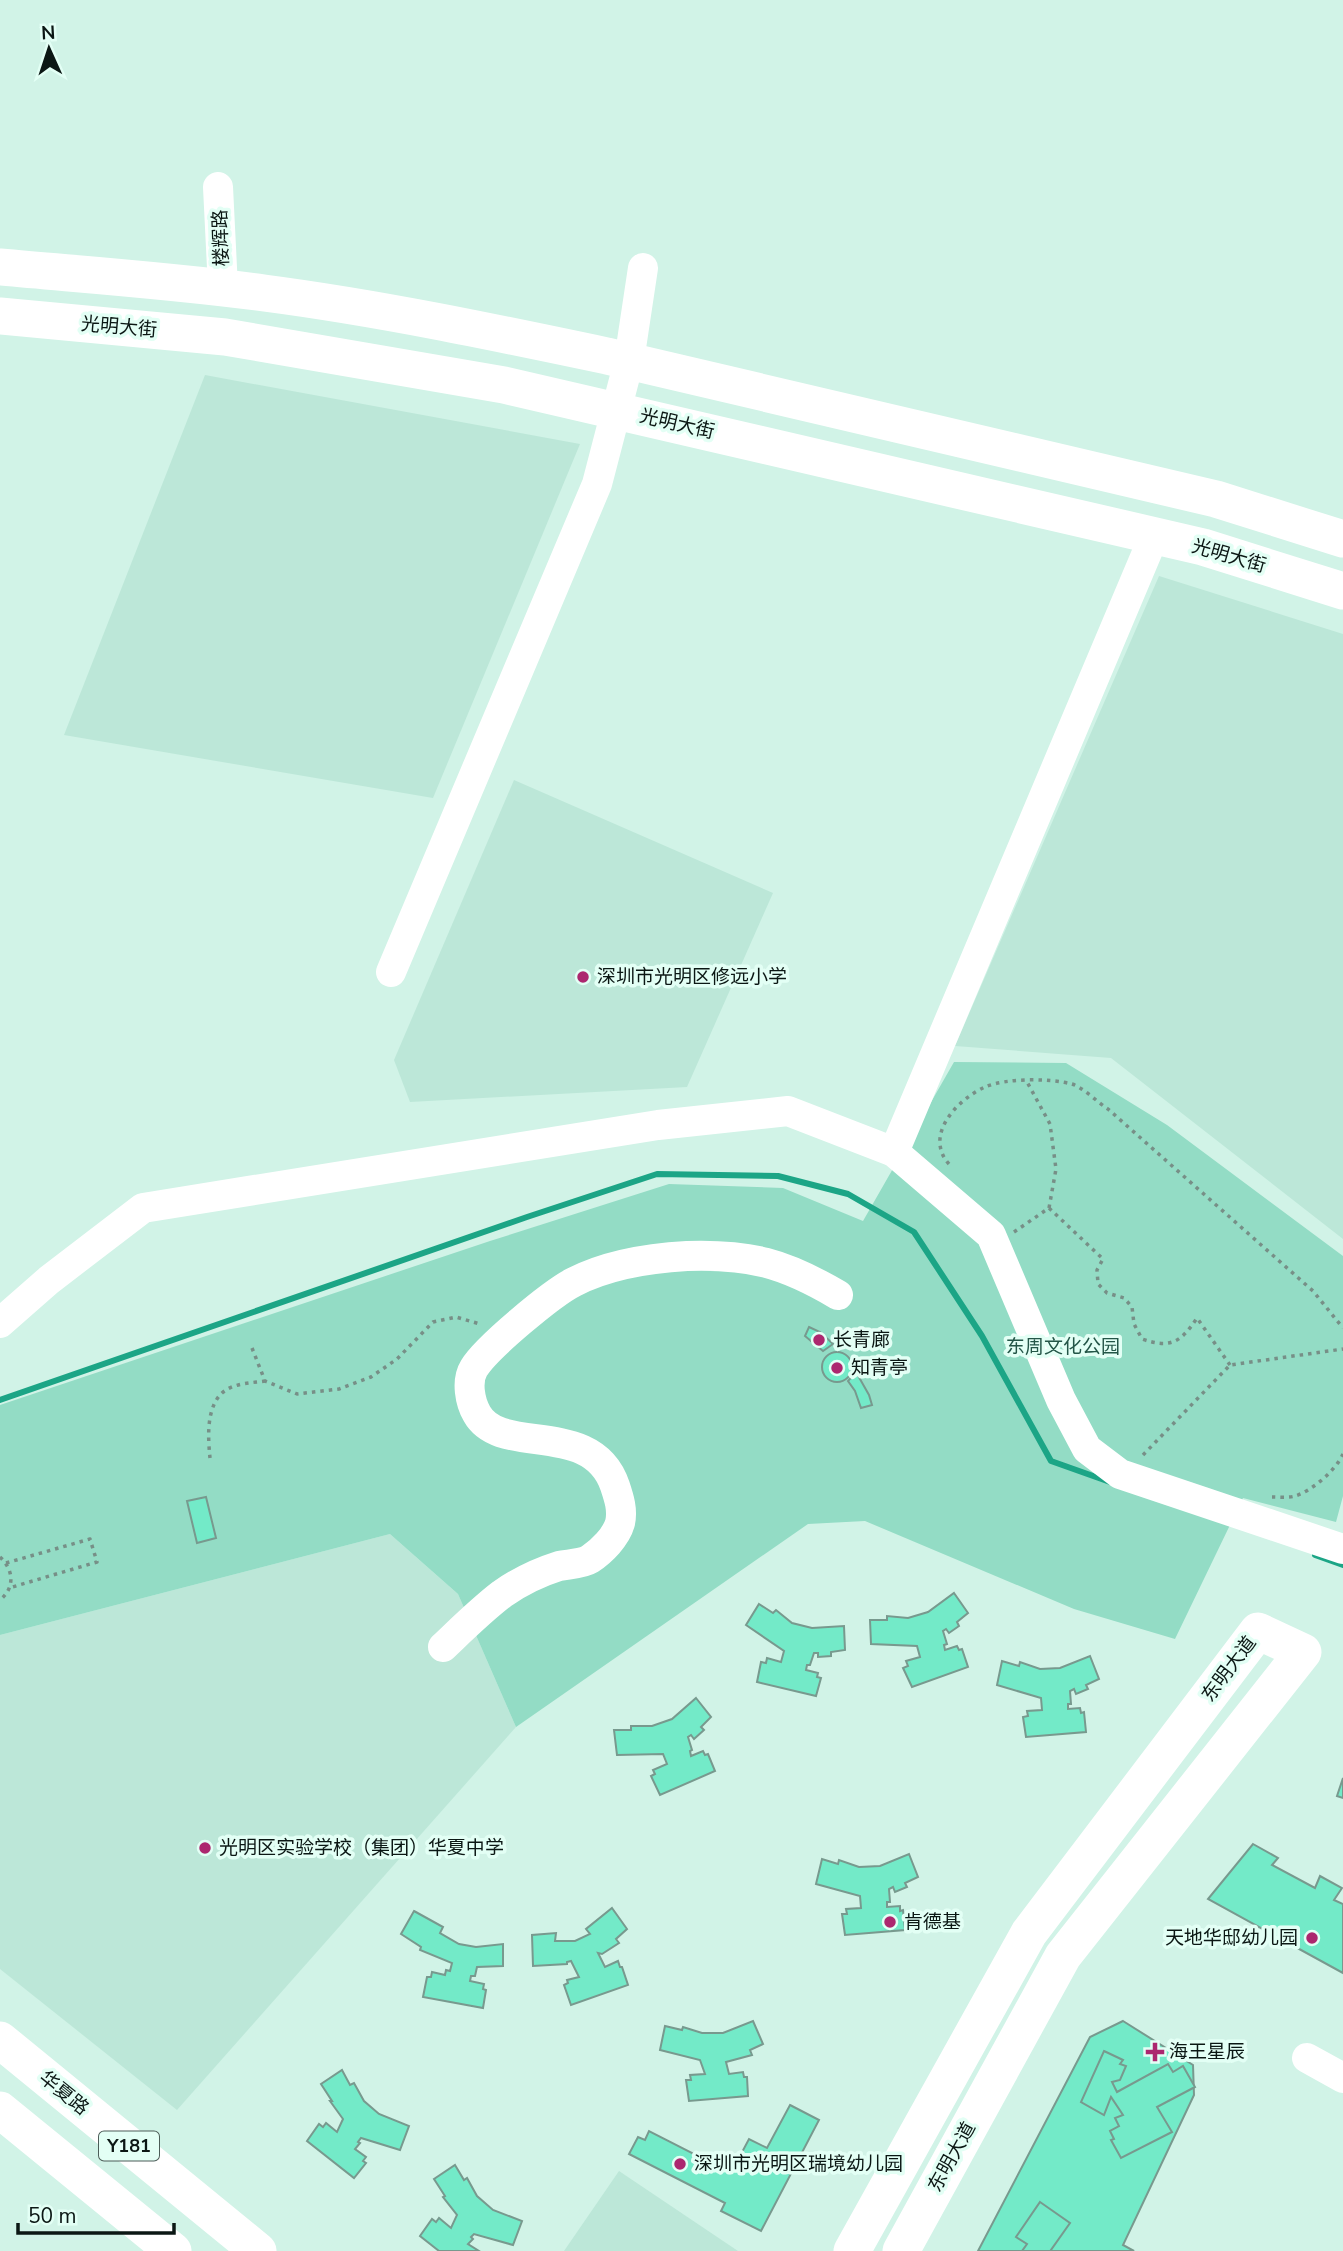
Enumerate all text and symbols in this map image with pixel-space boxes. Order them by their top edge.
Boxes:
north arrow [14,14,84,84]
text: N [40,20,56,46]
street label: 楼辉路 [207,209,235,267]
street label: 光明大街 [80,311,158,343]
street label: 光明大街 [637,403,717,445]
street label: 光明大街 [1189,533,1269,579]
place label: 深圳市光明区修远小学 [597,964,787,990]
marker: 深圳市光明区修远小学 [575,969,591,985]
place label: 长青廊 [833,1327,890,1353]
marker: 长青廊 [811,1332,827,1348]
park label: 东周文化公园 [1006,1334,1120,1360]
place label: 知青亭 [851,1355,908,1381]
marker: 知青亭 [829,1360,845,1376]
street label: 东明大道 [1196,1631,1262,1707]
place label: 光明区实验学校（集团）华夏中学 [219,1835,504,1861]
marker: 光明区实验学校（集团）华夏中学 [197,1840,213,1856]
place label: 肯德基 [904,1909,961,1935]
marker: 肯德基 [882,1914,898,1930]
place label: 天地华邸幼儿园 [1165,1925,1298,1951]
marker: 天地华邸幼儿园 [1304,1930,1320,1946]
place label: 海王星辰 [1169,2039,1245,2065]
marker: 海王星辰 [1147,2044,1163,2060]
street label: 华夏路 [34,2065,94,2121]
street label: 东明大道 [922,2117,982,2197]
road number: Y181 [99,2132,159,2160]
place label: 深圳市光明区瑞境幼儿园 [694,2151,903,2177]
marker: 深圳市光明区瑞境幼儿园 [672,2156,688,2172]
scale bar [18,2192,173,2236]
text: 50 m [28,2202,77,2230]

